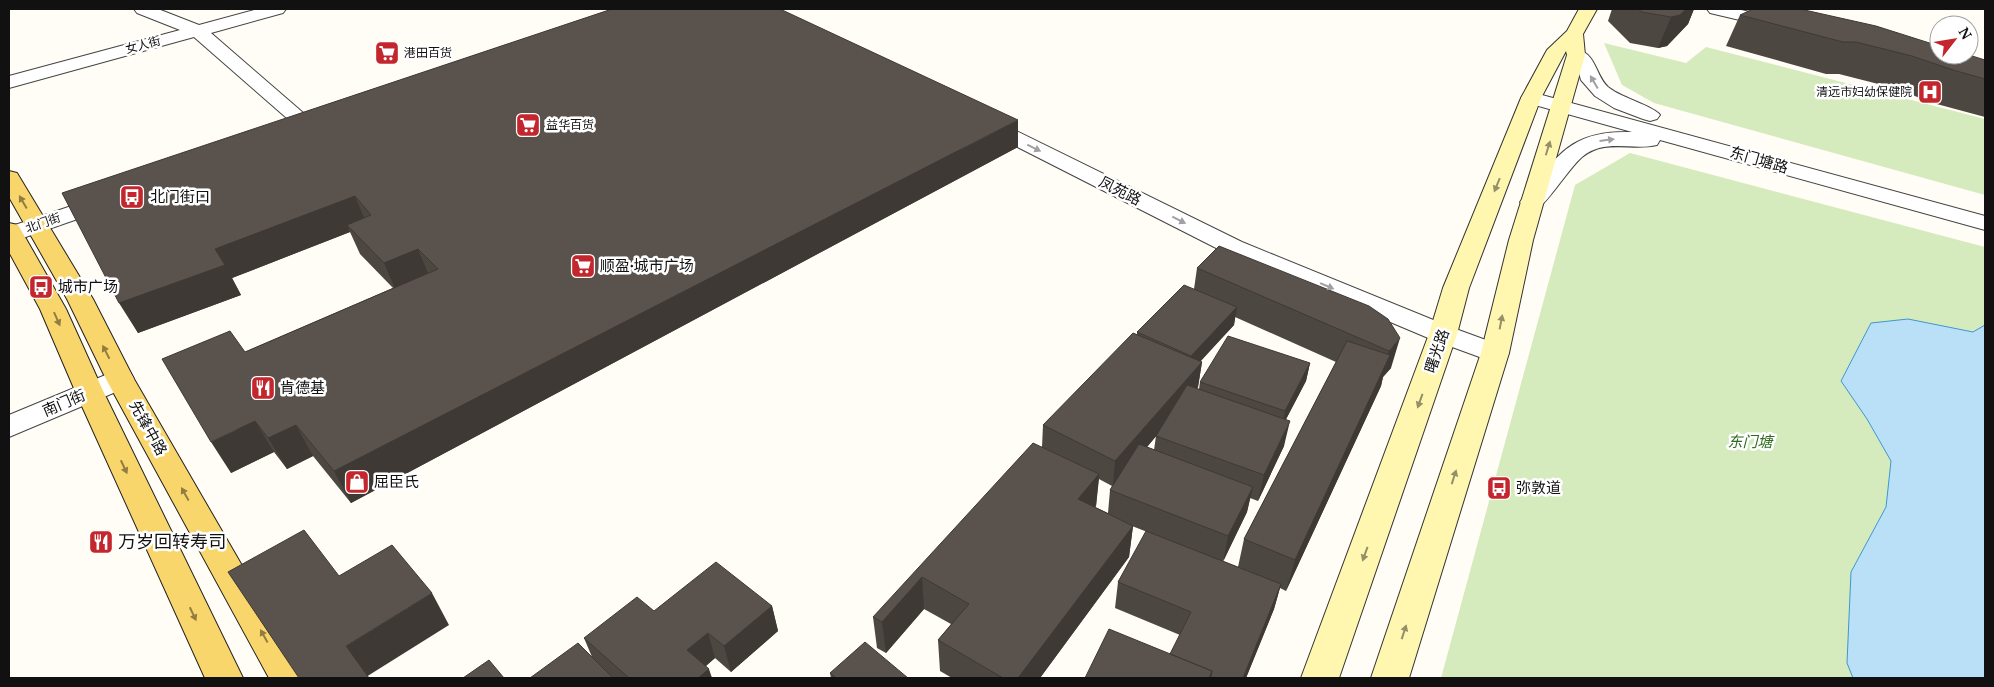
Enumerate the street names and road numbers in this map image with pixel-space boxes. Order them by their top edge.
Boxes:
street label: 女人街 [123,32,162,57]
street label: 东门塘路 [1728,141,1791,177]
street label: 凤苑路 [1096,171,1145,209]
street label: 北门街 [23,209,63,236]
street label: 曙光路 [1419,326,1453,375]
street label: 南门街 [39,384,88,420]
street label: 先锋中路 [126,396,172,459]

